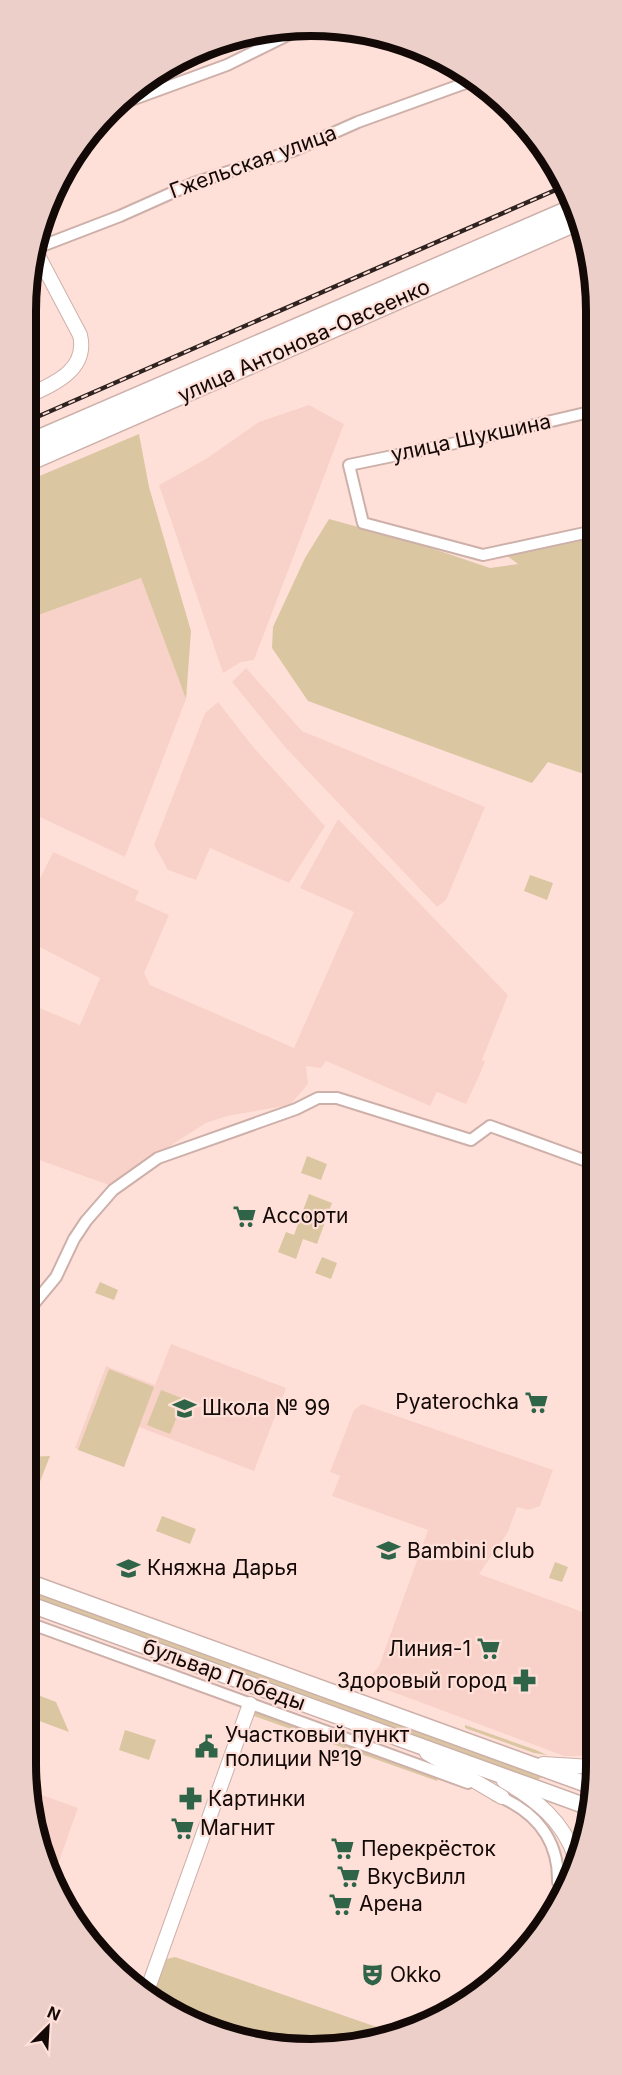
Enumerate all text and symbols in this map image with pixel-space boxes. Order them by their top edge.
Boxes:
street label: Гжельская улица [166,120,340,203]
street label: улица Антонова-Овсеенко [174,274,434,408]
street label: улица Шукшина [389,408,553,467]
supermarket icon: Ассорти [231,1203,257,1229]
place label: Ассорти [262,1203,348,1228]
place label: Pyaterochka [395,1389,519,1414]
supermarket icon: Pyaterochka [524,1389,550,1415]
school or university icon: Школа № 99 [171,1395,197,1421]
place label: Школа № 99 [202,1395,330,1420]
school or university icon: Bambini club [376,1538,402,1564]
place label: Bambini club [407,1538,535,1563]
school or university icon: Княжна Дарья [116,1555,142,1581]
place label: Княжна Дарья [147,1555,298,1580]
street label: бульвар Победы [140,1634,309,1716]
place label: Линия-1 [388,1636,471,1661]
supermarket icon: Линия-1 [476,1636,502,1662]
place label: Здоровый город [337,1668,507,1693]
pharmacy icon: Здоровый город [512,1668,538,1694]
place label: Участковый пункт полиции №19 [225,1722,410,1771]
public building icon: Участковый пункт полиции №19 [194,1734,220,1760]
pharmacy icon: Картинки [177,1786,203,1812]
place label: Картинки [208,1786,306,1811]
supermarket icon: Магнит [169,1815,195,1841]
place label: Магнит [200,1815,275,1840]
supermarket icon: Перекрёсток [330,1836,356,1862]
place label: Перекрёсток [361,1836,496,1861]
supermarket icon: ВкусВилл [336,1864,362,1890]
place label: ВкусВилл [367,1864,466,1889]
supermarket icon: Арена [328,1891,354,1917]
place label: Арена [359,1891,423,1916]
theatre icon: Okko [359,1962,385,1988]
place label: Okko [390,1962,441,1987]
north arrow [18,1997,78,2057]
text: N [44,2002,64,2025]

